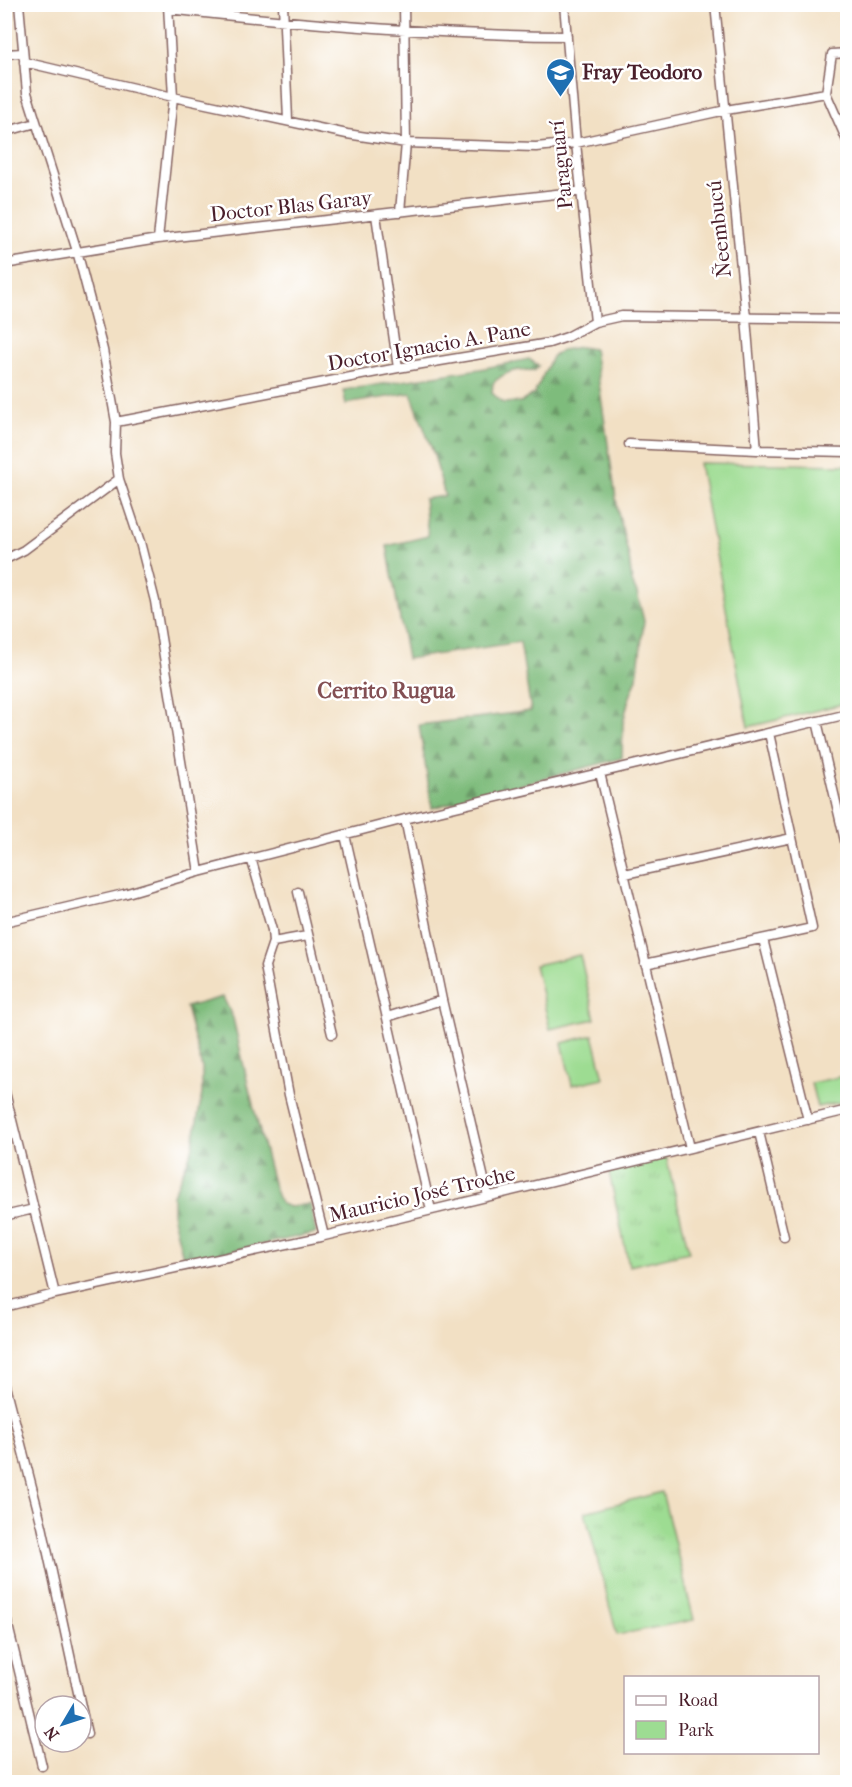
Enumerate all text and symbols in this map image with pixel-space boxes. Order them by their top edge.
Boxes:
school or university icon: Fray Teodoro [545,56,577,98]
place label: Fray Teodoro [581,60,702,84]
street label: Paraguarí [544,119,578,211]
street label: Ñeembucú [702,179,736,279]
street label: Doctor Blas Garay [209,185,374,226]
street label: Doctor Ignacio A. Pane [325,316,533,376]
district label: Cerrito Rugua [317,678,455,704]
street label: Mauricio José Troche [327,1161,517,1227]
legend [624,1676,819,1754]
text: Road [678,1690,718,1711]
north arrow [33,1694,93,1754]
text: Park [678,1720,715,1741]
text: N [40,1722,63,1744]

